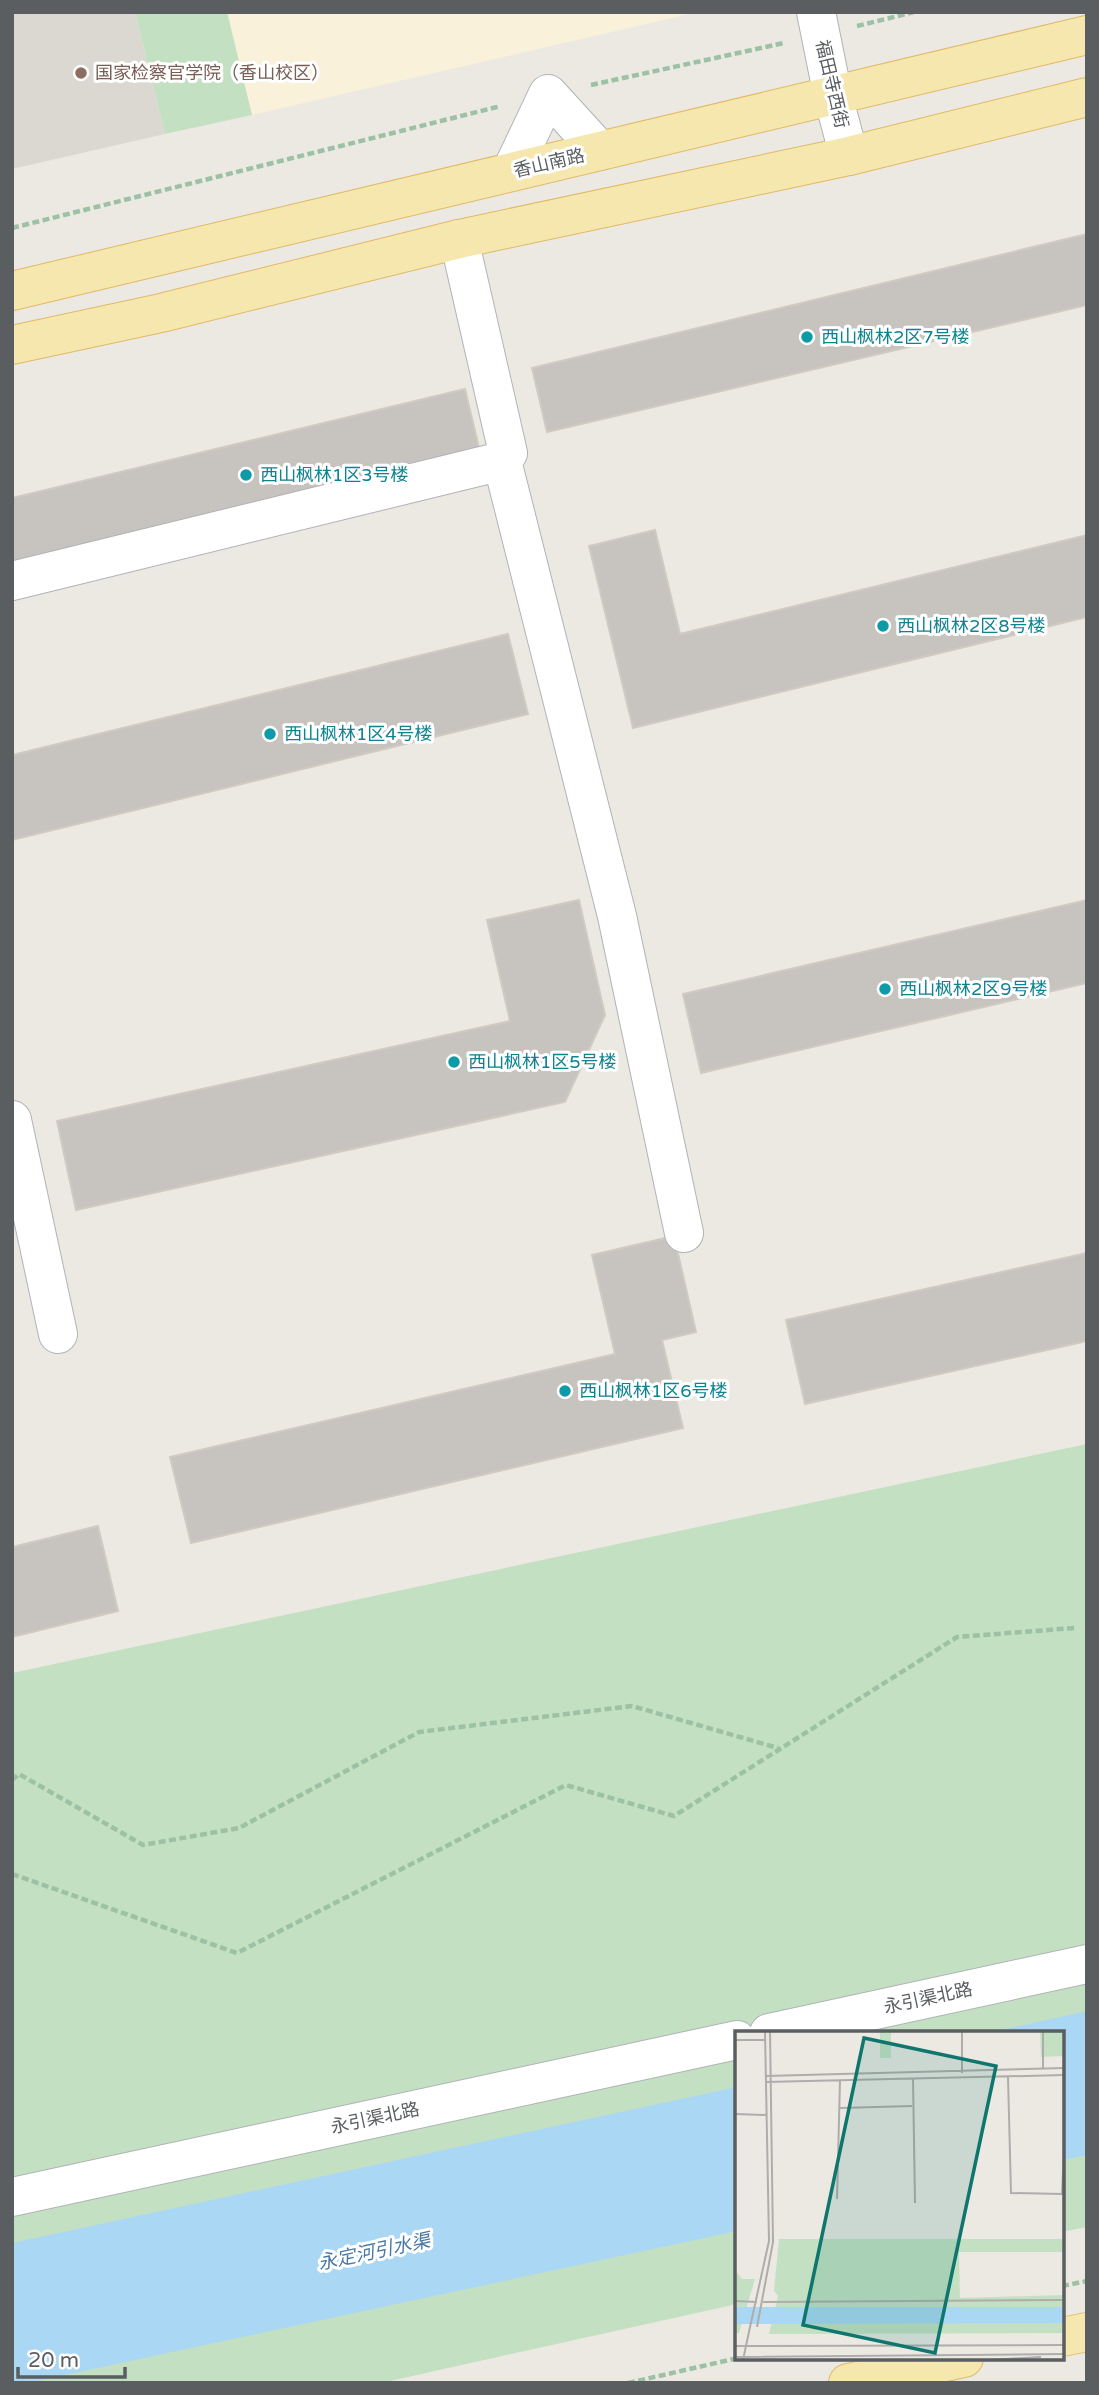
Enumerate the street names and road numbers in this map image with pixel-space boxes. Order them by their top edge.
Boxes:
street label: 福田寺西街 [811,38,853,130]
street label: 香山南路 [511,144,587,182]
street label: 永引渠北路 [882,1978,974,2018]
street label: 永引渠北路 [329,2098,421,2138]

